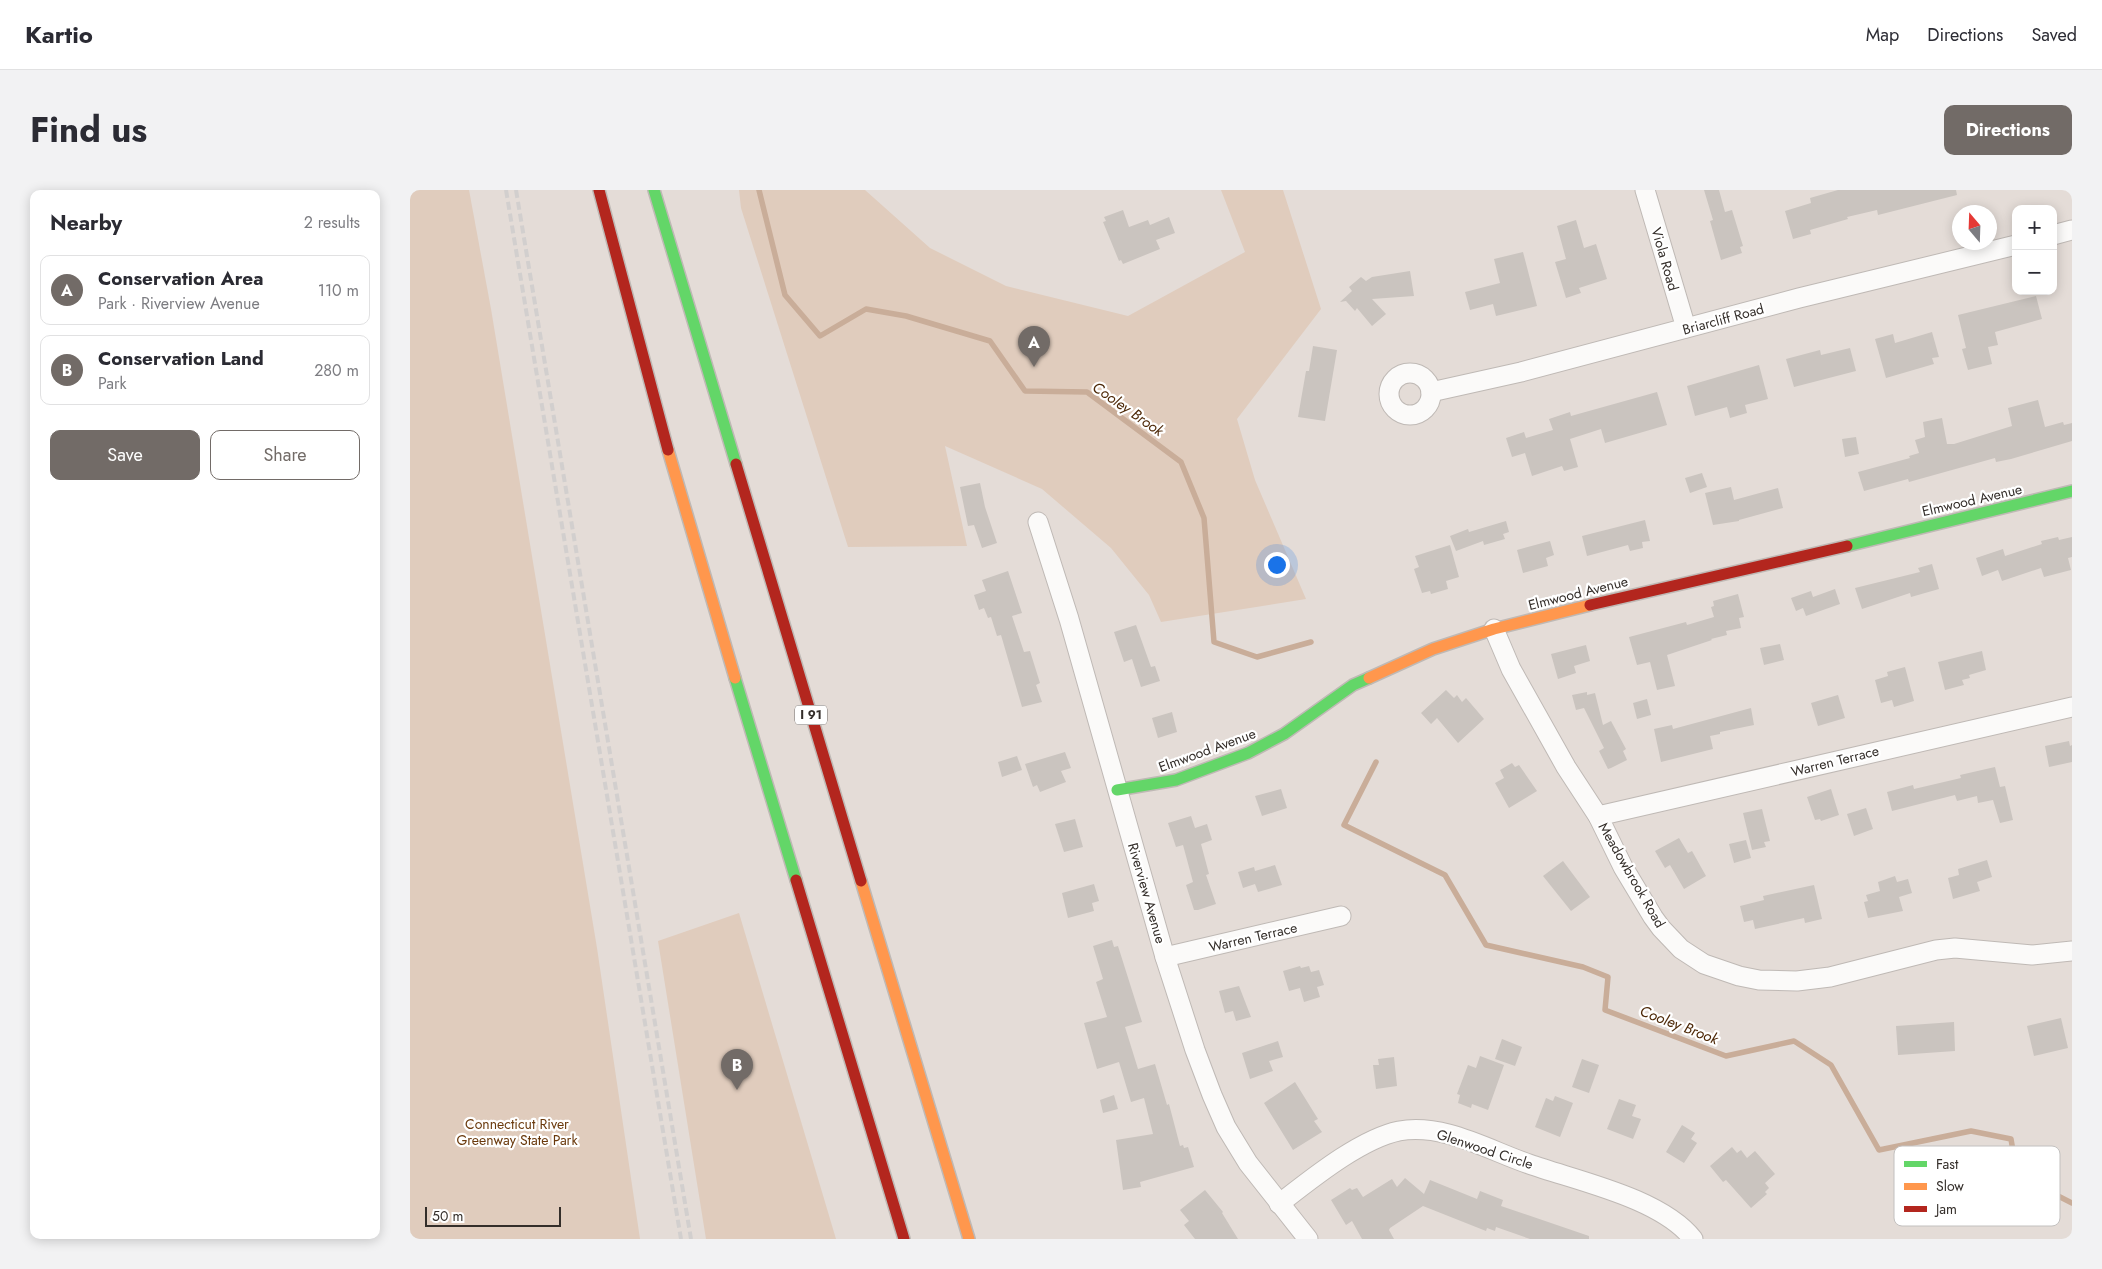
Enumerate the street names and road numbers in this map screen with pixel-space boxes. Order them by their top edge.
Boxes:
street label: Viola Road [1646,225,1684,293]
street label: Briarcliff Road [1680,299,1766,339]
street label: Elmwood Avenue [1920,479,2024,521]
street label: Elmwood Avenue [1526,571,1630,615]
road number: I 91 [795,706,827,724]
street label: Elmwood Avenue [1156,723,1258,777]
street label: Warren Terrace [1789,740,1881,782]
street label: Meadowbrook Road [1594,819,1670,931]
street label: Riverview Avenue [1123,840,1171,946]
street label: Warren Terrace [1207,917,1299,957]
street label: Glenwood Circle [1434,1124,1536,1174]

